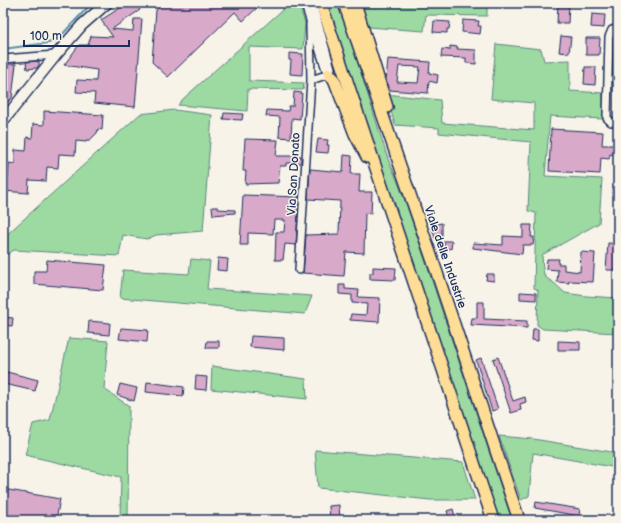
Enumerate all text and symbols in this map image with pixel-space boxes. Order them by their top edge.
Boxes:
scale bar [24,22,129,48]
text: 100 m [30,29,62,44]
street label: Via San Donato [284,132,304,216]
street label: Viale delle Industrie [420,204,470,310]

